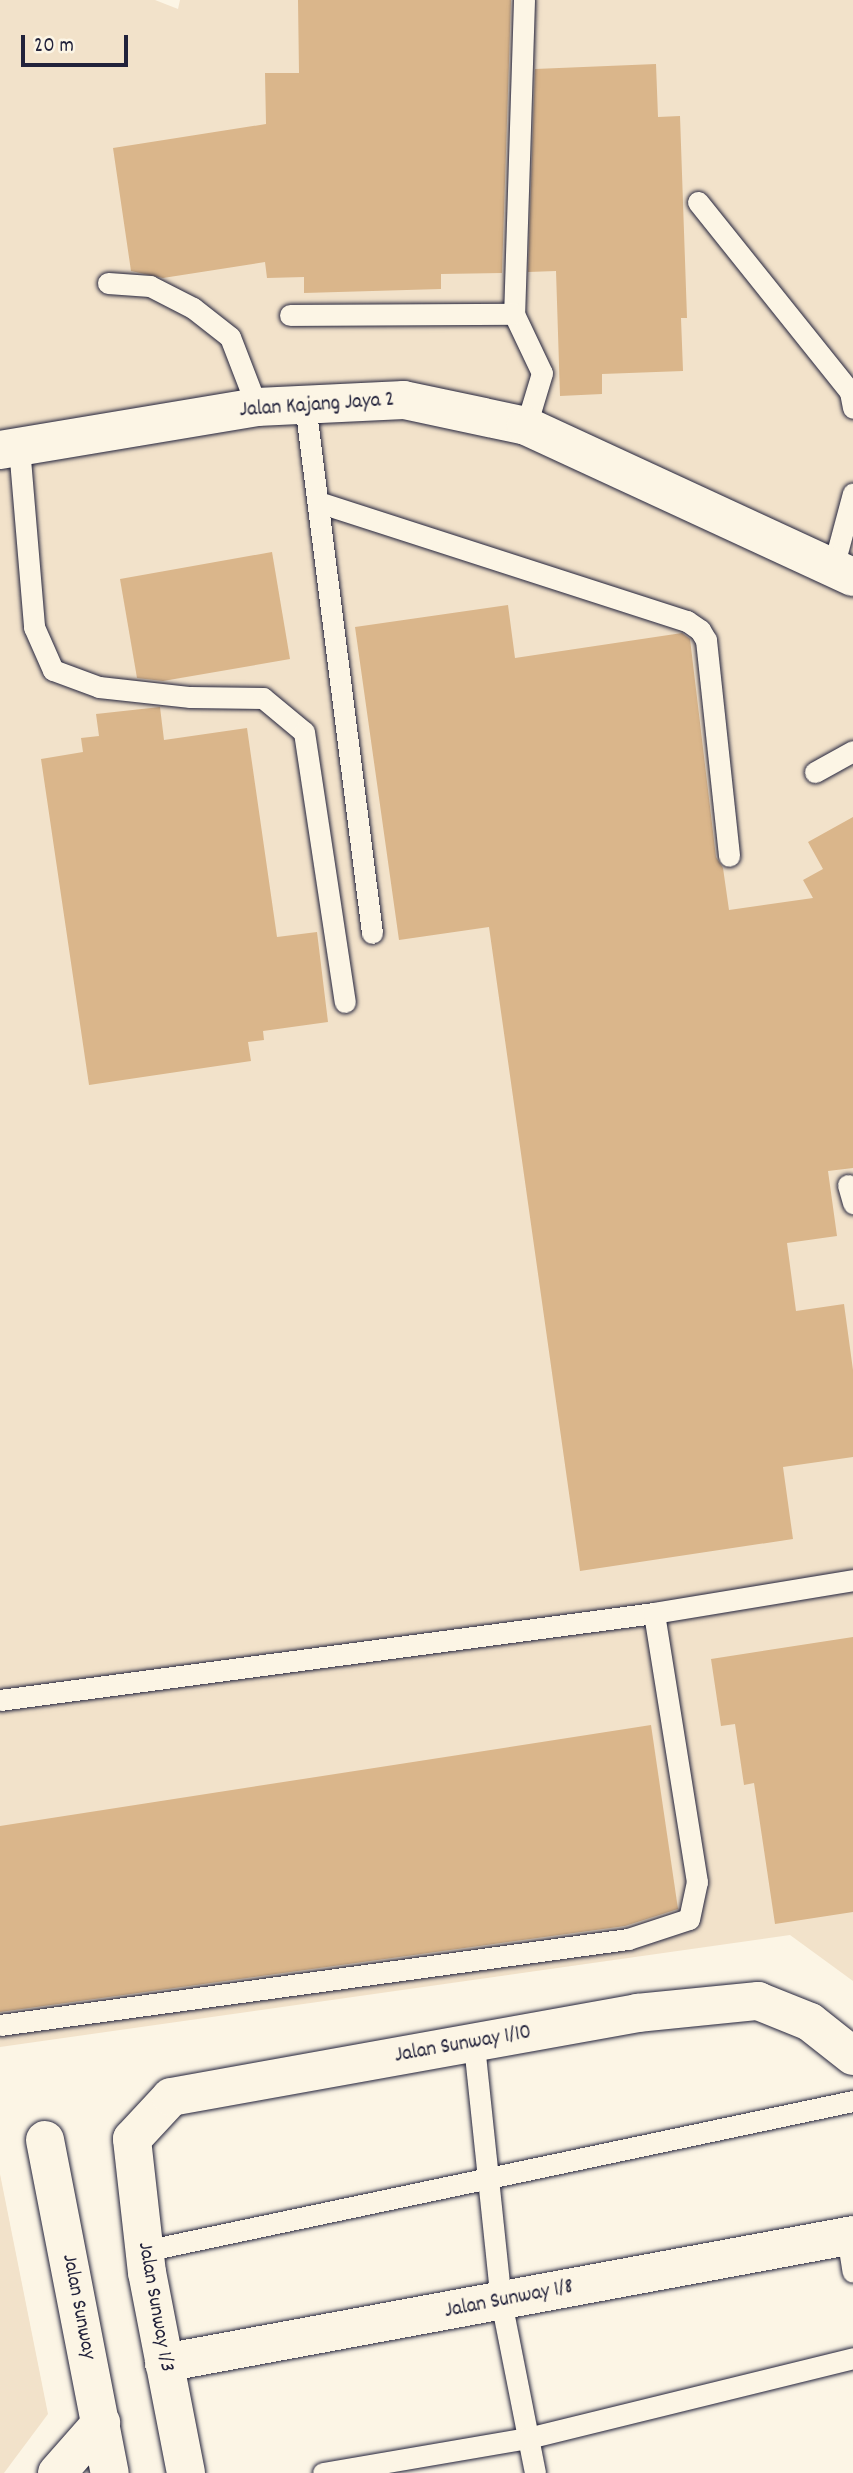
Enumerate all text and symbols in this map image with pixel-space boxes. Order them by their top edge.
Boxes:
scale bar [24,21,131,65]
text: 20 m [34,32,74,62]
street label: Jalan Kajang Jaya 2 [239,388,395,424]
street label: Jalan Sunway 1/10 [393,2021,533,2069]
street label: Jalan Sunway 1/3 [131,2240,179,2374]
street label: Jalan Sunway [55,2252,101,2362]
street label: Jalan Sunway 1/8 [443,2275,575,2325]

